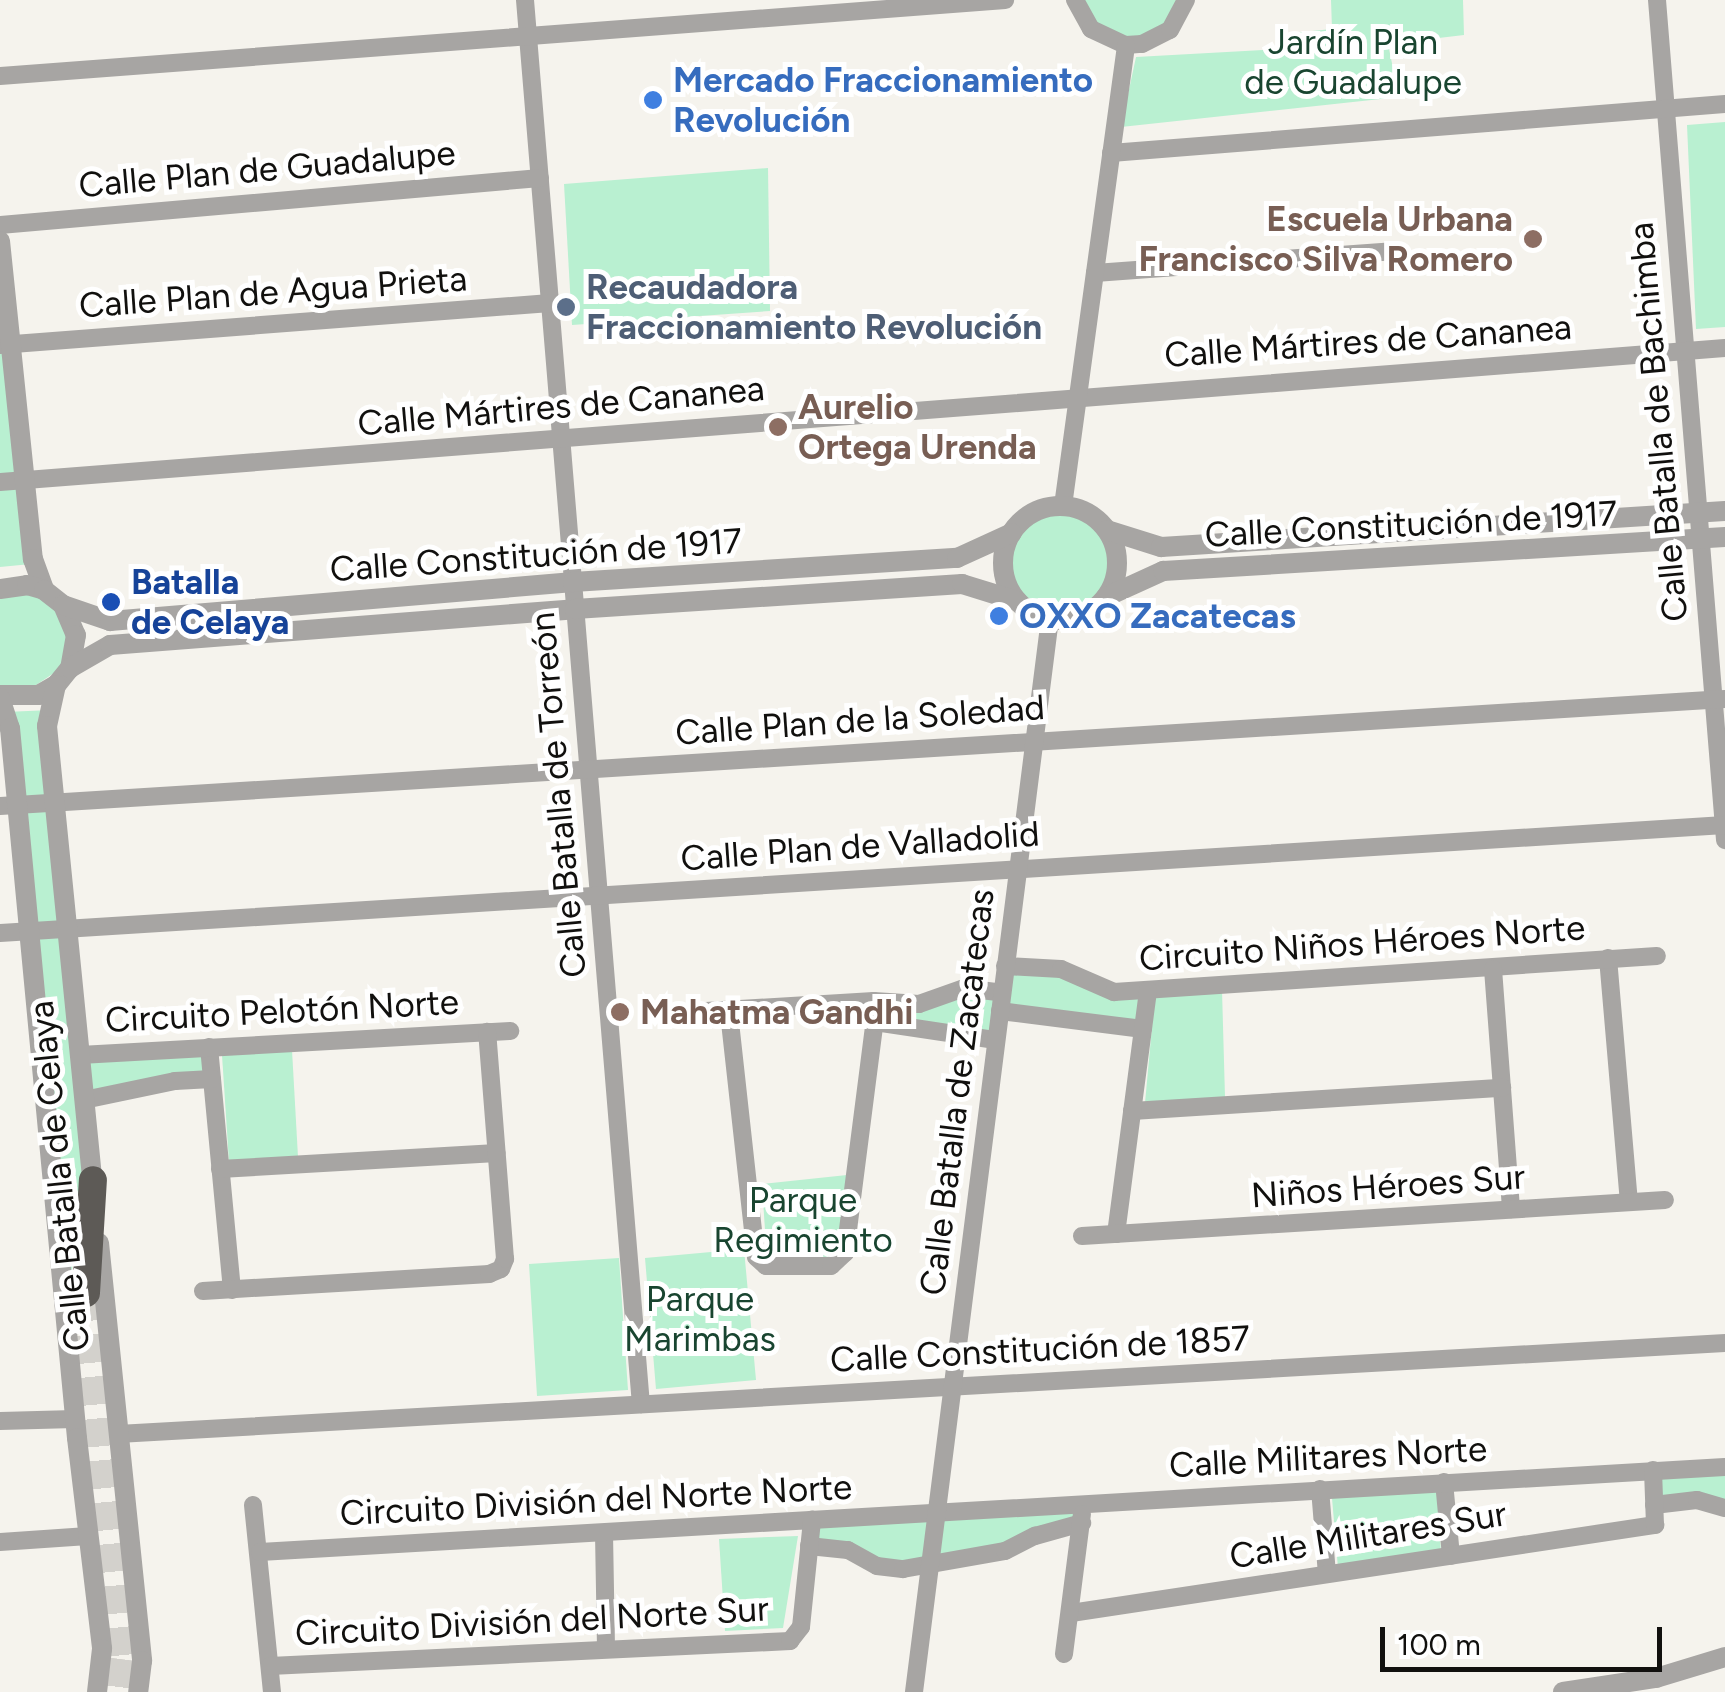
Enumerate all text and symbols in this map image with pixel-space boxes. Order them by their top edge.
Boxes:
park label: Jardín Plan de Guadalupe [1244,21,1462,103]
place label: Mercado Fraccionamiento Revolución [673,59,1093,141]
marker: Mercado Fraccionamiento Revolución [642,89,664,111]
street label: Calle Plan de Guadalupe [77,132,457,206]
place label: Escuela Urbana Francisco Silva Romero [1138,198,1513,280]
street label: Calle Batalla de Bachimba [1620,221,1696,623]
marker: Escuela Urbana Francisco Silva Romero [1522,228,1544,250]
street label: Calle Plan de Agua Prieta [78,257,468,327]
place label: Recaudadora Fraccionamiento Revolución [586,266,1042,348]
marker: Recaudadora Fraccionamiento Revolución [555,296,577,318]
street label: Calle Mártires de Cananea [1163,306,1573,376]
street label: Calle Mártires de Cananea [356,367,766,445]
place label: Aurelio Ortega Urenda [798,386,1037,468]
marker: Aurelio Ortega Urenda [767,416,789,438]
street label: Calle Constitución de 1917 [1204,492,1618,556]
street label: Calle Constitución de 1917 [329,520,743,590]
place label: Batalla de Celaya [131,561,289,643]
marker: Batalla de Celaya [100,591,122,613]
place label: OXXO Zacatecas [1019,595,1296,637]
marker: OXXO Zacatecas [988,605,1010,627]
street label: Calle Batalla de Torreón [521,611,595,979]
street label: Calle Plan de la Soledad [674,686,1046,754]
street label: Calle Plan de Valladolid [679,813,1041,879]
street label: Calle Batalla de Zacatecas [911,886,1003,1298]
street label: Circuito Niños Héroes Norte [1138,906,1586,980]
street label: Circuito Pelotón Norte [104,981,460,1041]
place label: Mahatma Gandhi [640,991,913,1033]
street label: Calle Batalla de Celaya [20,999,98,1353]
marker: Mahatma Gandhi [609,1001,631,1023]
street label: Niños Héroes Sur [1250,1155,1526,1217]
park label: Parque Regimiento [713,1179,893,1261]
park label: Parque Marimbas [624,1278,776,1360]
street label: Calle Constitución de 1857 [829,1317,1251,1381]
street label: Calle Militares Norte [1168,1428,1488,1486]
street label: Circuito División del Norte Norte [339,1466,853,1534]
street label: Calle Militares Sur [1227,1492,1509,1578]
street label: Circuito División del Norte Sur [294,1588,770,1654]
scale bar [1385,1607,1668,1669]
text: 100 m [1397,1626,1481,1663]

